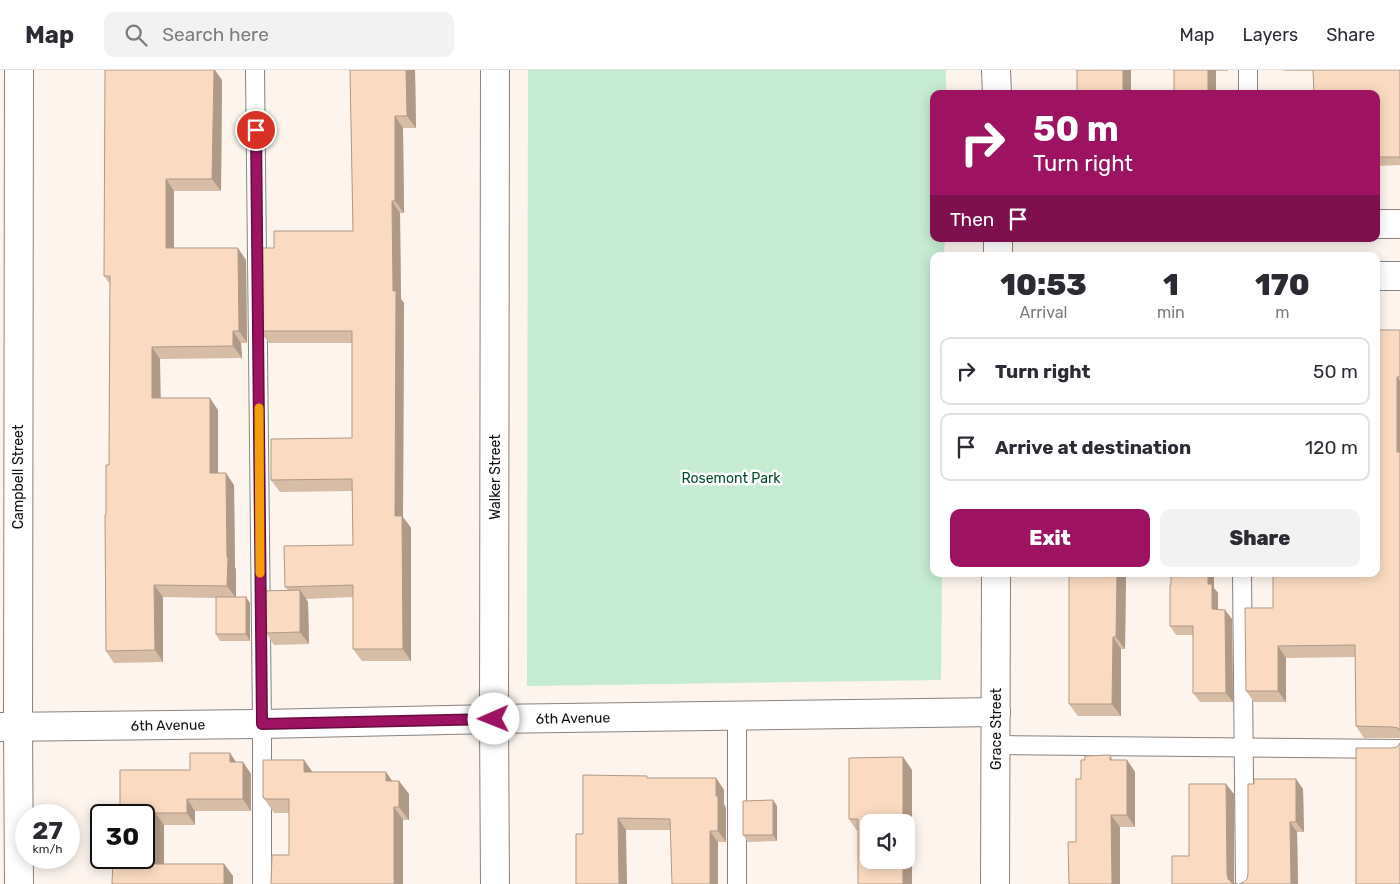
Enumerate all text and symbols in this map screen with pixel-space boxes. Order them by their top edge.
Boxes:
search box [104,12,454,57]
text: Map [25,21,74,49]
icon: search [122,21,150,49]
text: Search here [162,23,269,46]
text: Map [1180,24,1215,46]
text: Layers [1243,24,1298,46]
text: Share [1326,24,1375,46]
text: 50 m [1033,108,1119,150]
pin [235,109,277,151]
icon: right [950,110,1015,175]
icon: arrive [242,116,270,144]
text: Turn right [1033,150,1133,177]
icon: arrive [1004,205,1032,233]
text: Then [950,208,994,231]
text: 10:53 [1000,267,1087,303]
text: 1 [1163,267,1179,303]
text: 170 [1255,267,1310,303]
text: Arrival [1019,303,1068,322]
text: min [1157,303,1185,322]
text: m [1275,303,1290,322]
icon: right [952,357,980,385]
text: Turn right [995,360,1090,383]
text: 50 m [1313,360,1358,383]
street label: Campbell Street [10,424,27,529]
icon: arrive [952,433,980,461]
street label: Walker Street [487,434,504,520]
text: Arrive at destination [995,436,1191,459]
text: 120 m [1305,436,1358,459]
park label: Rosemont Park [682,470,781,487]
button: Exit [950,509,1150,567]
button: Share [1160,509,1360,567]
street label: Grace Street [988,688,1005,770]
position arrow [467,692,519,744]
street label: 6th Avenue [536,709,611,728]
street label: 6th Avenue [131,716,206,735]
speed limit sign: 30 [90,804,155,869]
map controls [860,814,915,869]
button: sound [860,814,915,869]
text: 27 [32,816,63,845]
text: km/h [33,842,62,856]

